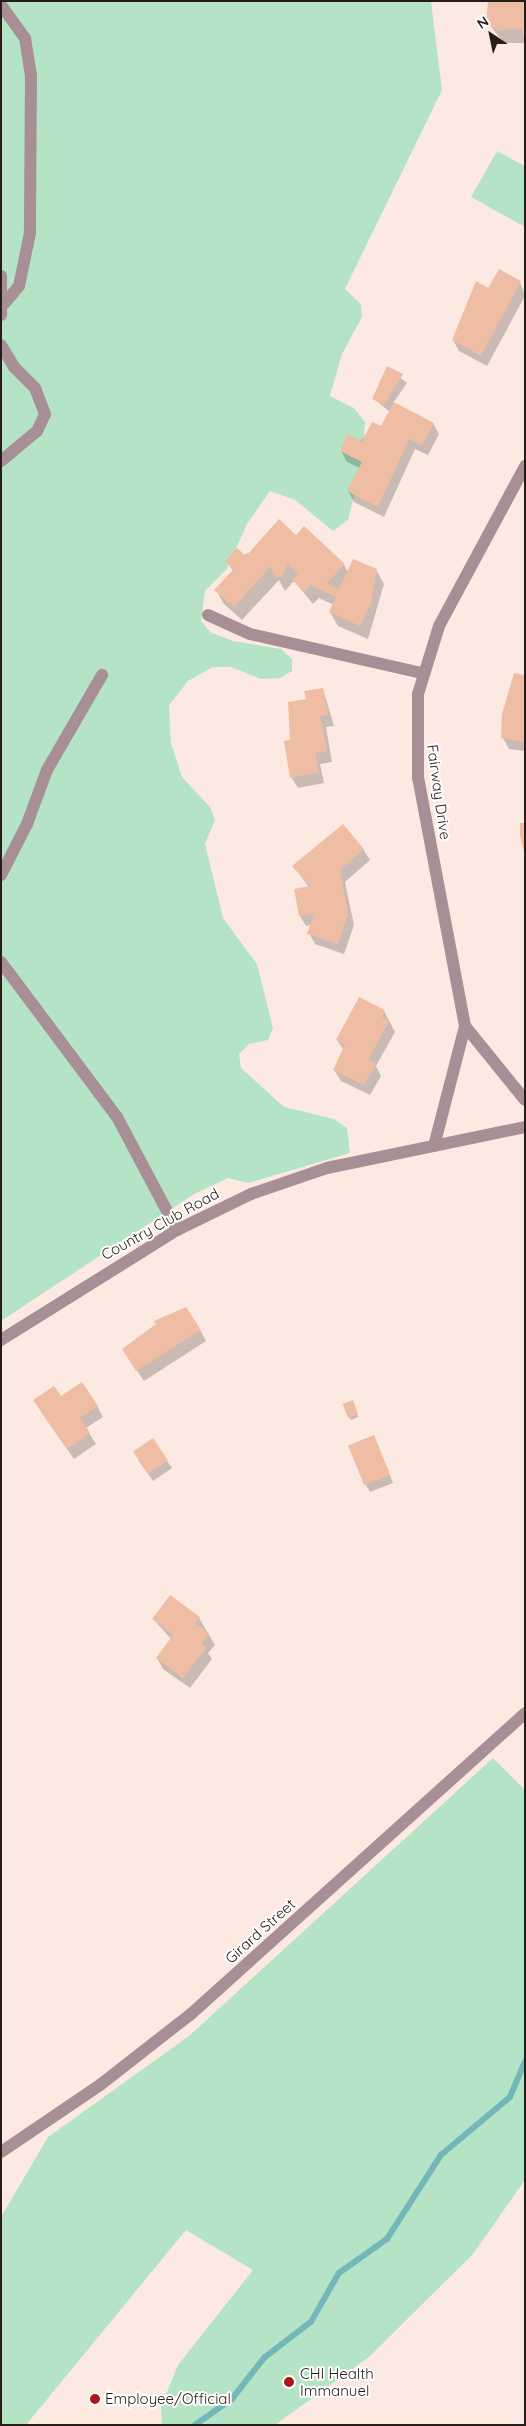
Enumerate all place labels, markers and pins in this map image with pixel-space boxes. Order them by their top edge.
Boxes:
place label: CHI Health Immanuel [300,2364,374,2399]
marker: CHI Health Immanuel [282,2375,296,2389]
place label: Employee/Official [105,2390,231,2408]
marker: Employee/Official [89,2393,101,2405]

